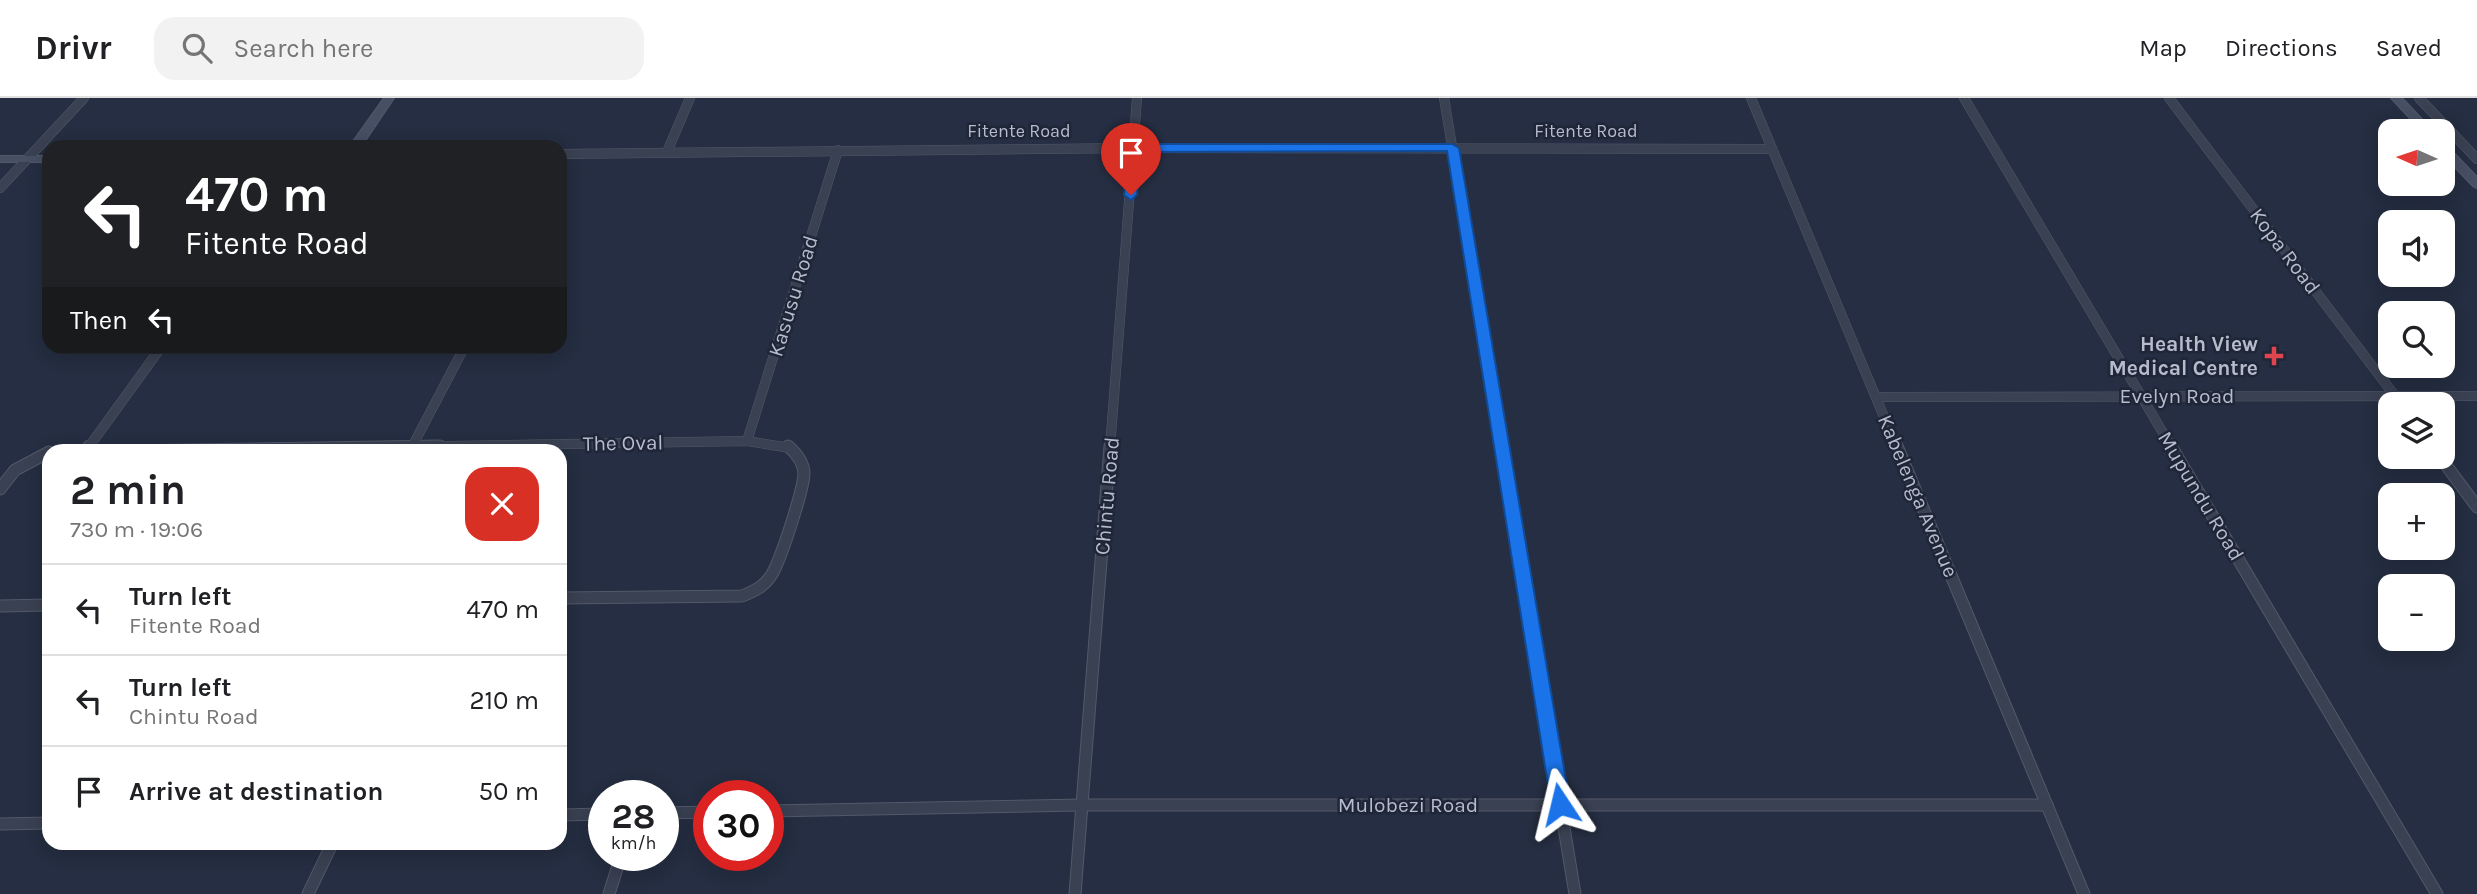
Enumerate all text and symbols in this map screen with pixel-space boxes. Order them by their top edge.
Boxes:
search box [154,17,644,80]
text: Drivr [35,29,112,67]
icon: search [178,29,216,67]
text: Search here [234,33,373,64]
text: Map [2139,34,2187,62]
text: Directions [2225,34,2338,62]
text: Saved [2376,34,2442,62]
north arrow [2378,119,2455,196]
map controls [2378,119,2455,651]
street label: Fitente Road [967,120,1071,142]
street label: Fitente Road [1534,120,1638,142]
pin [1101,123,1161,195]
icon: arrive [1112,134,1150,172]
text: 470 m [185,166,328,223]
icon: left [70,168,161,259]
street label: Kopa Road [2245,203,2325,299]
button: sound [2378,210,2455,287]
text: Fitente Road [185,225,369,262]
street label: Kasusu Road [763,233,823,359]
icon: left [142,301,180,339]
button: search [2378,301,2455,378]
text: Then [70,305,128,336]
place label: Health View Medical Centre [2108,332,2258,380]
marker: Health View Medical Centre [2264,346,2284,366]
street label: Evelyn Road [2120,384,2234,408]
button: layers [2378,392,2455,469]
street label: Kabelenga Avenue [1873,411,1963,581]
street label: Mupundu Road [2153,427,2249,565]
street label: The Oval [583,430,663,456]
street label: Chintu Road [1090,436,1124,556]
text: 2 min [70,465,186,515]
button: close [465,467,539,541]
button: + [2378,483,2455,560]
text: 730 m · 19:06 [70,516,203,543]
button: − [2378,574,2455,651]
text: Turn left [129,581,231,612]
icon: left [70,591,108,629]
text: 470 m [466,594,539,625]
text: Fitente Road [129,612,261,639]
text: Turn left [129,672,231,703]
icon: left [70,682,108,720]
text: 210 m [469,685,539,716]
text: Chintu Road [129,703,259,730]
position arrow [1523,767,1597,841]
icon: arrive [70,773,108,811]
text: Arrive at destination [129,776,383,807]
text: 50 m [478,776,539,807]
speed limit sign: 30 [693,780,784,871]
street label: Mulobezi Road [1338,793,1478,817]
text: 28 [612,796,655,837]
text: km/h [611,832,656,854]

